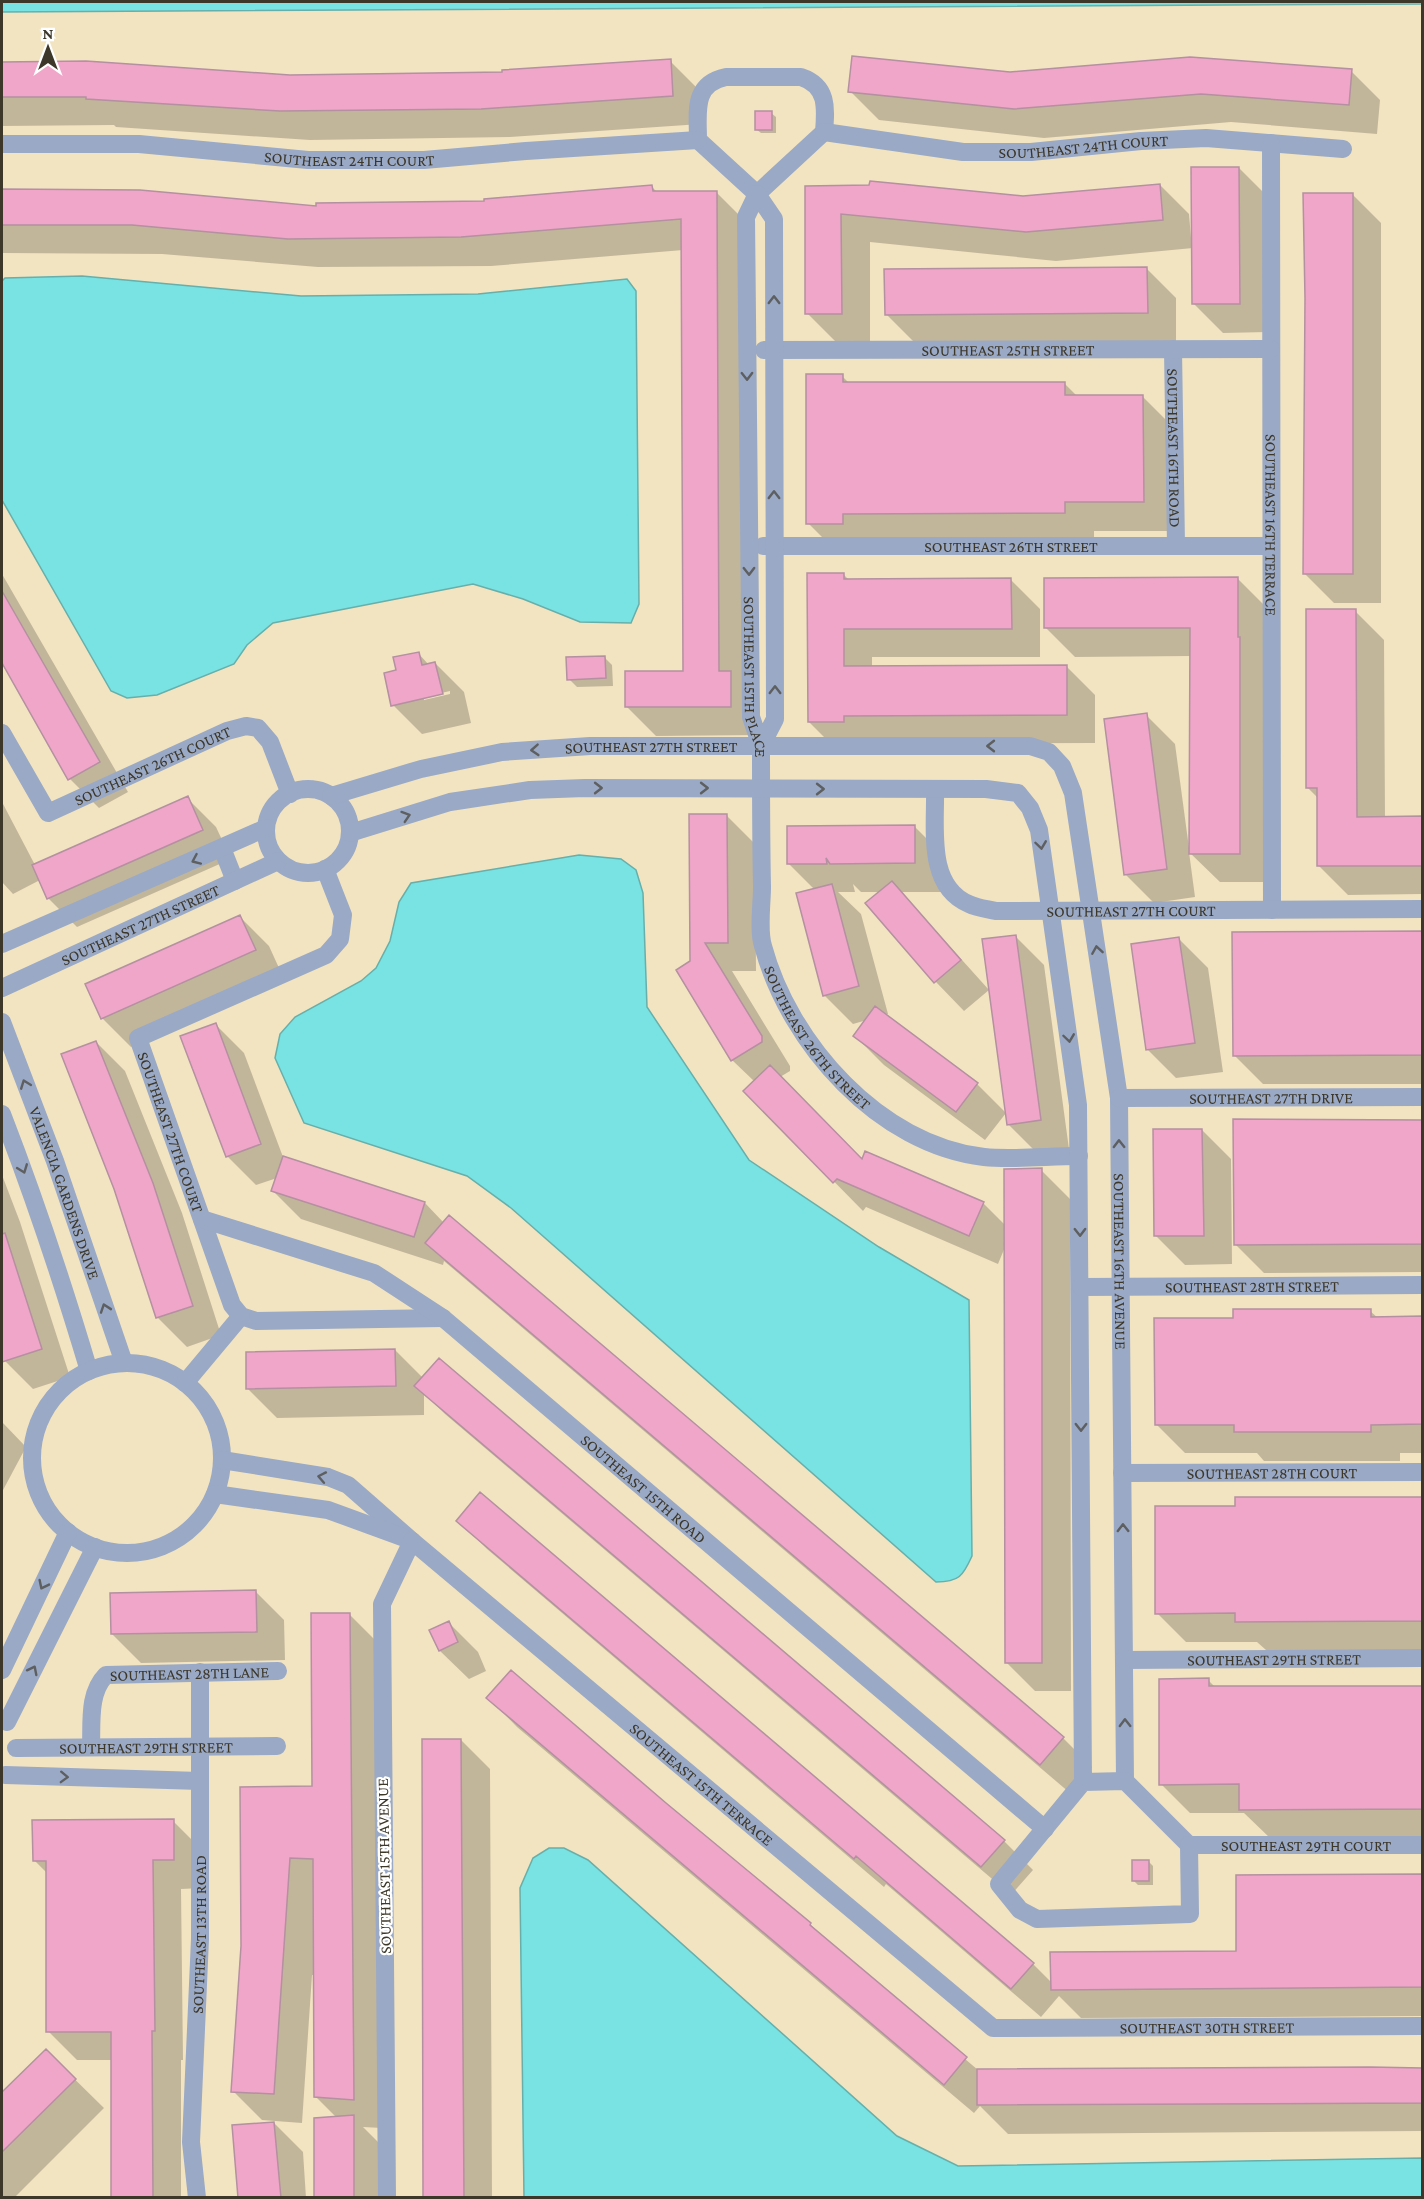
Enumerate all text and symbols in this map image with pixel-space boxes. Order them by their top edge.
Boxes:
north arrow [18,18,78,78]
text: N [43,25,54,42]
street label: SOUTHEAST 24TH COURT [998,131,1169,161]
street label: SOUTHEAST 24TH COURT [264,147,435,169]
one-way arrow [768,296,780,305]
street label: SOUTHEAST 25TH STREET [922,341,1095,358]
street label: SOUTHEAST 16TH ROAD [1165,368,1184,528]
one-way arrow [741,371,753,380]
street label: SOUTHEAST 16TH TERRACE [1263,434,1280,616]
one-way arrow [768,491,780,500]
street label: SOUTHEAST 26TH STREET [924,538,1098,555]
one-way arrow [743,566,755,575]
street label: SOUTHEAST 15TH PLACE [741,596,770,758]
one-way arrow [769,686,781,695]
street label: SOUTHEAST 26TH COURT [71,722,233,808]
street label: SOUTHEAST 27TH STREET [564,737,738,756]
one-way arrow [987,740,996,752]
one-way arrow [530,743,539,756]
one-way arrow [593,782,602,794]
one-way arrow [699,782,708,794]
one-way arrow [815,783,824,795]
one-way arrow [400,811,411,823]
one-way arrow [1035,840,1047,849]
one-way arrow [191,852,202,864]
street label: SOUTHEAST 27TH STREET [58,881,222,968]
street label: SOUTHEAST 27TH COURT [1047,901,1216,919]
one-way arrow [1091,946,1103,955]
street label: SOUTHEAST 26TH STREET [761,963,874,1113]
one-way arrow [1062,1033,1074,1042]
street label: SOUTHEAST 27TH COURT [135,1049,207,1215]
one-way arrow [20,1080,33,1090]
street label: SOUTHEAST 27TH DRIVE [1189,1089,1353,1106]
street label: VALENCIA GARDENS DRIVE [27,1104,103,1282]
one-way arrow [1113,1139,1126,1148]
one-way arrow [16,1163,28,1174]
street label: SOUTHEAST 16TH AVENUE [1111,1173,1130,1350]
one-way arrow [1074,1228,1086,1237]
street label: SOUTHEAST 28TH STREET [1165,1277,1339,1295]
one-way arrow [100,1303,112,1313]
one-way arrow [1075,1423,1087,1432]
street label: SOUTHEAST 15TH ROAD [578,1431,710,1546]
street label: SOUTHEAST 28TH COURT [1187,1464,1358,1481]
one-way arrow [317,1471,327,1484]
one-way arrow [1117,1523,1129,1532]
one-way arrow [38,1579,50,1590]
street label: SOUTHEAST 29TH STREET [1187,1650,1361,1668]
street label: SOUTHEAST 28TH LANE [110,1663,270,1683]
one-way arrow [26,1665,38,1676]
one-way arrow [1119,1718,1131,1727]
street label: SOUTHEAST 15TH TERRACE [627,1719,777,1849]
street label: SOUTHEAST 29TH STREET [59,1738,233,1756]
one-way arrow [59,1771,68,1783]
street label: SOUTHEAST 15TH AVENUE [374,1778,394,1954]
street label: SOUTHEAST 29TH COURT [1221,1837,1391,1854]
street label: SOUTHEAST 13TH ROAD [188,1855,209,2014]
street label: SOUTHEAST 30TH STREET [1120,2018,1294,2036]

